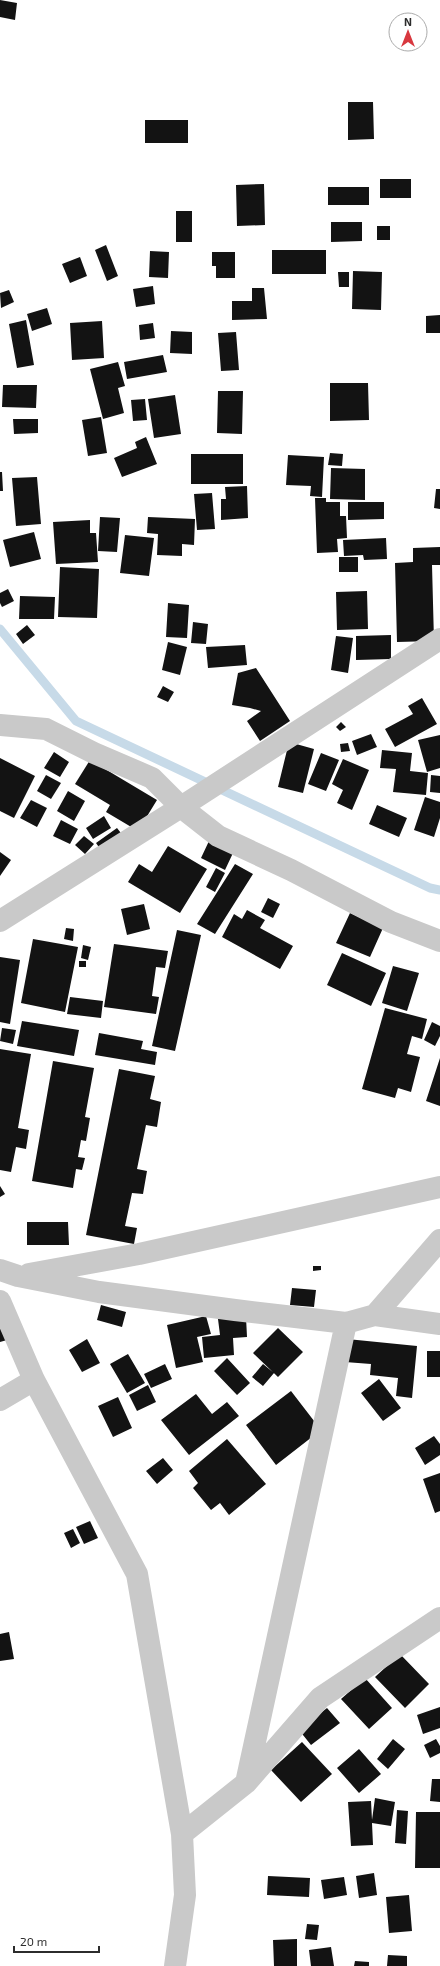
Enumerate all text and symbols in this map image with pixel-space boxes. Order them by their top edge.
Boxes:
north arrow [388,12,428,52]
text: N [404,15,412,28]
scale bar [14,1928,99,1954]
text: 20 m [20,1934,47,1948]

